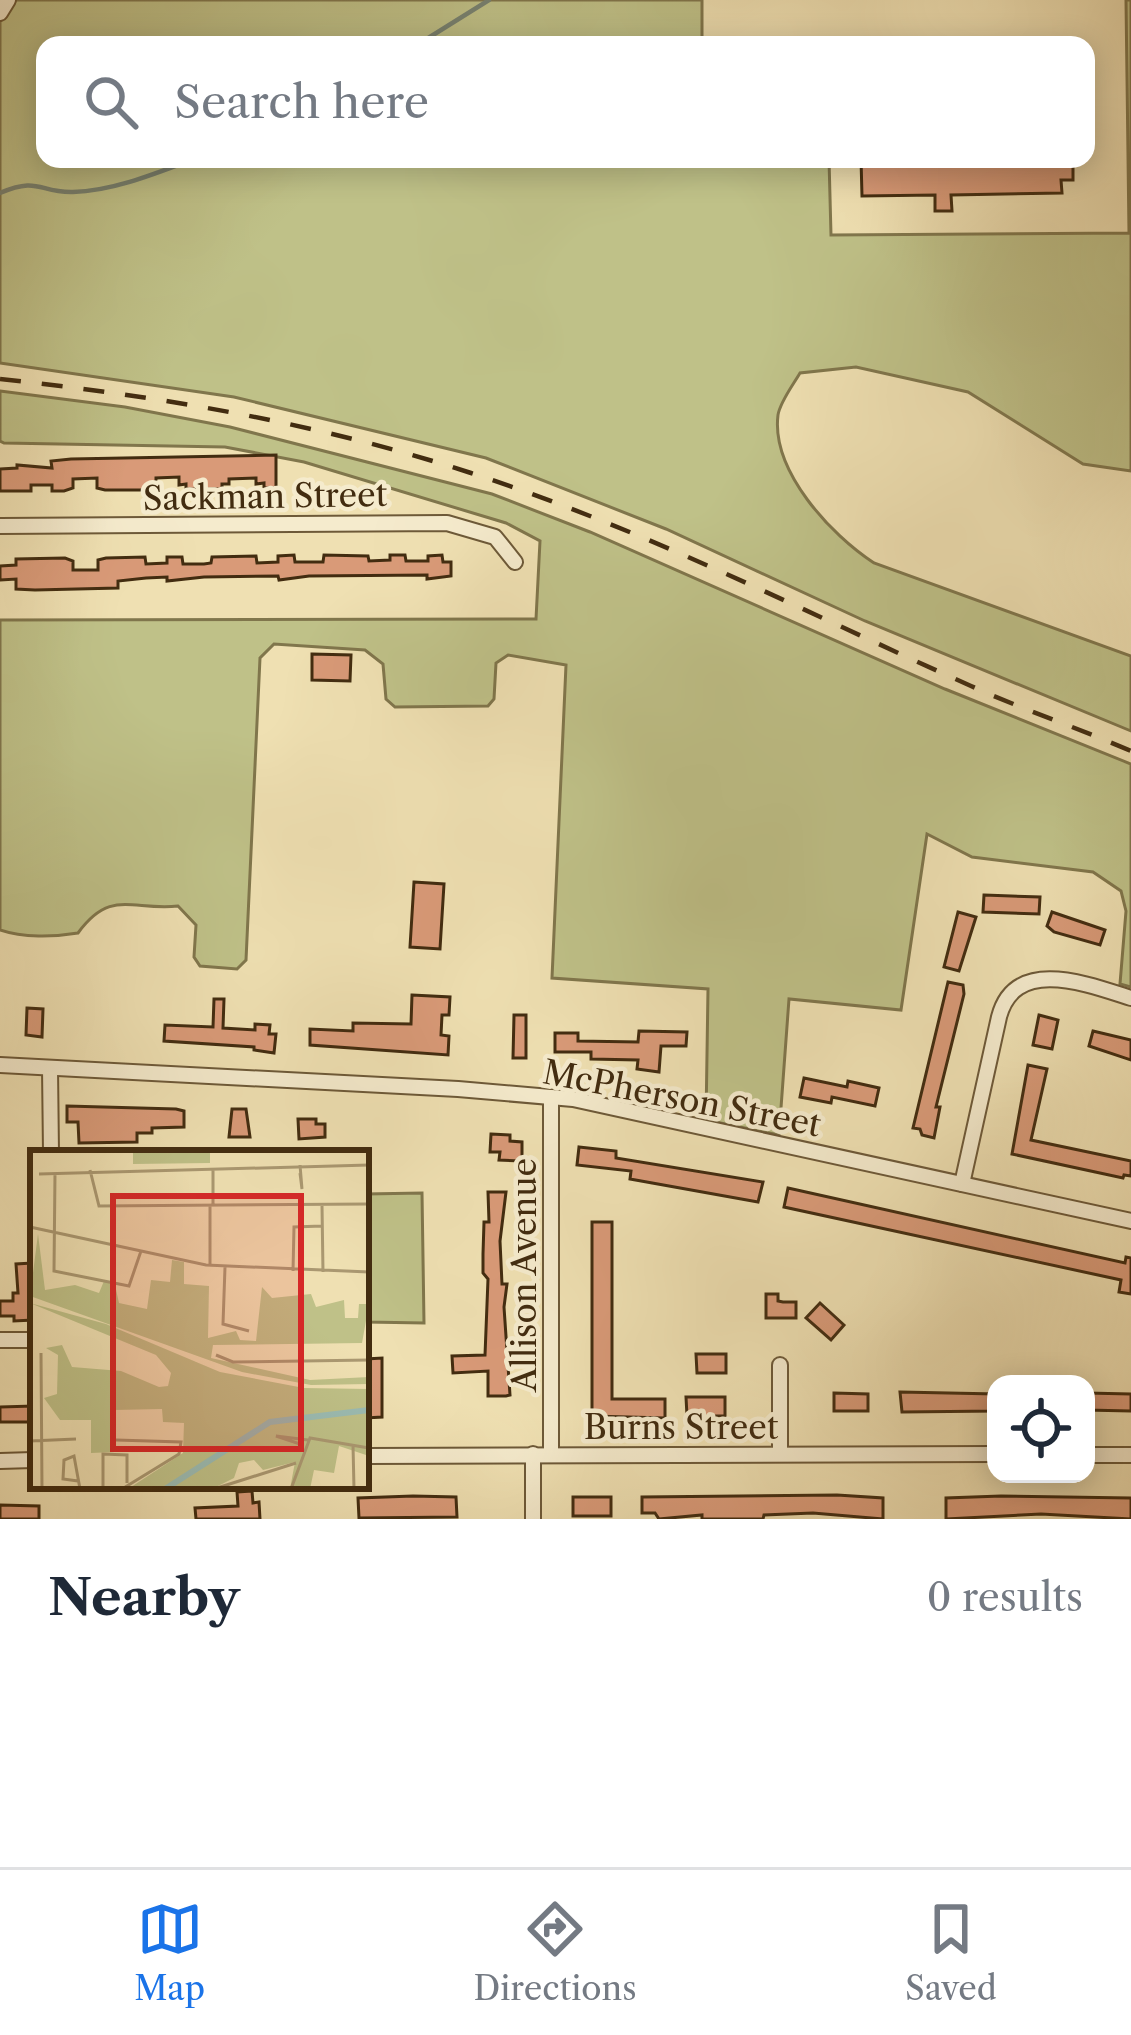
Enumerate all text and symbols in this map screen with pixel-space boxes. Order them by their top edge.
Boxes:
search box [36,36,1095,168]
icon: search [78,69,144,135]
text: Search here [174,74,429,130]
street label: Sackman Street [142,474,388,519]
street label: McPherson Street [539,1051,825,1146]
inset map [30,1150,369,1489]
street label: Allison Avenue [504,1158,545,1393]
map controls [987,1375,1095,1483]
button: locate [987,1375,1095,1483]
street label: Burns Street [584,1407,779,1448]
text: Nearby [48,1566,240,1628]
text: 0 results [927,1573,1083,1621]
tab: Map [134,1896,205,2009]
tab: Directions [474,1896,637,2009]
tab: Saved [905,1896,997,2009]

